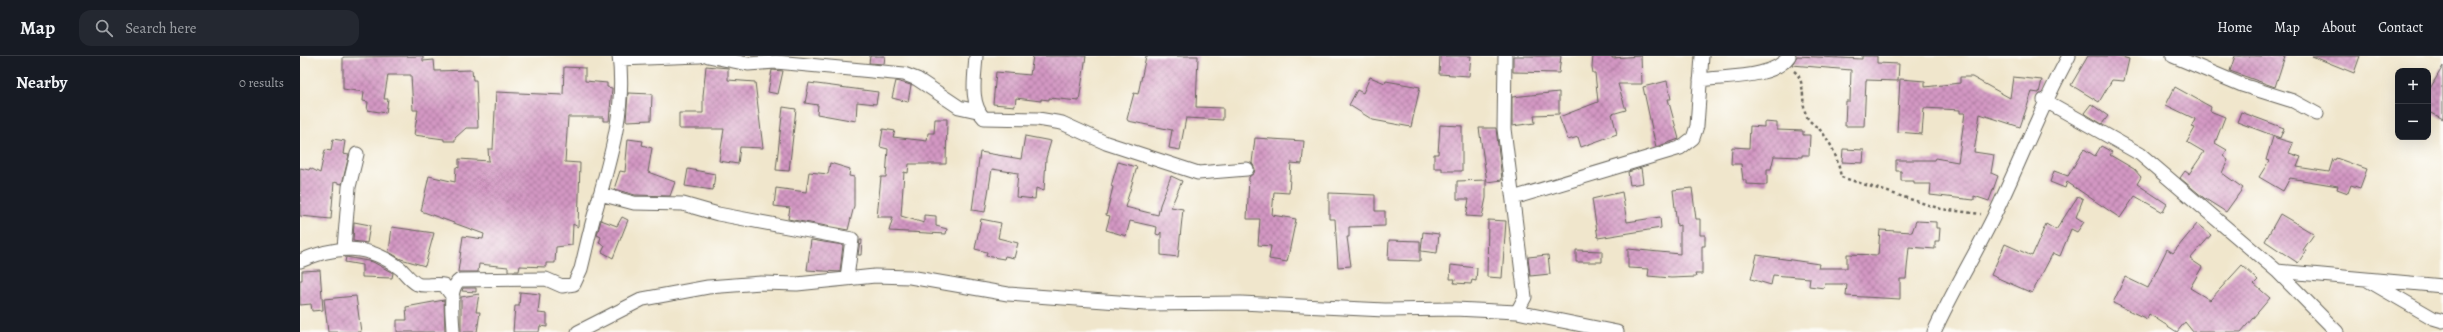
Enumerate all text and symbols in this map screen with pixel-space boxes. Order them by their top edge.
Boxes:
search box [79,10,359,46]
text: Map [20,15,55,41]
icon: search [93,17,115,39]
text: Search here [125,18,197,38]
text: Home [2217,18,2252,37]
text: Map [2274,18,2300,37]
text: About [2322,18,2356,37]
text: Contact [2378,18,2423,37]
map controls [2395,68,2431,140]
button: + [2395,68,2431,104]
text: Nearby [16,71,67,94]
text: 0 results [239,74,284,91]
button: − [2395,104,2431,140]

